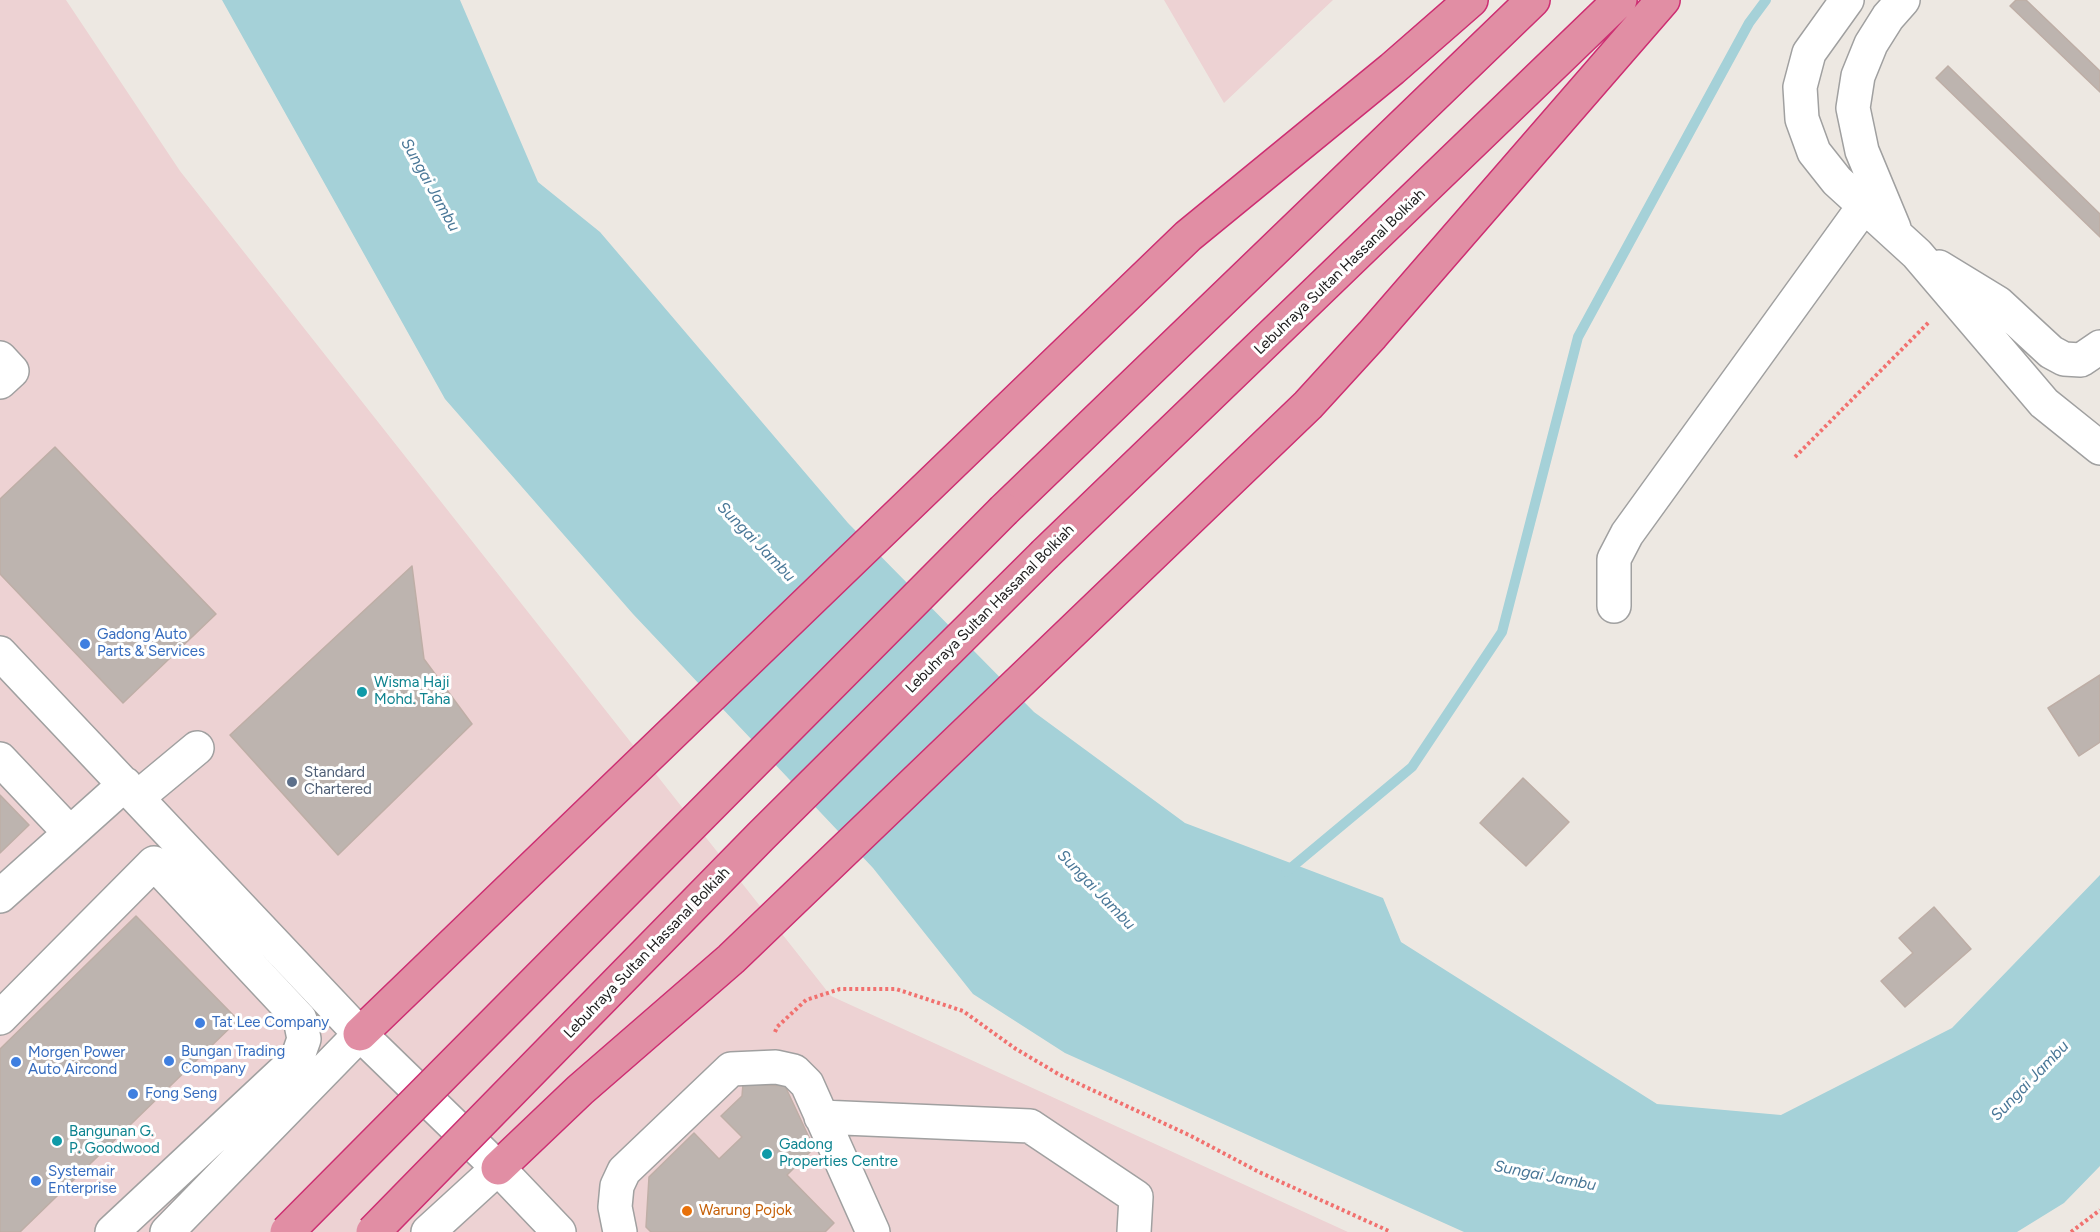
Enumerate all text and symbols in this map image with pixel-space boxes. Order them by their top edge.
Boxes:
water label: Sungai Jambu [396,135,464,235]
street label: Lebuhraya Sultan Hassanal Bolkiah [1251,185,1429,359]
water label: Sungai Jambu [713,498,799,586]
street label: Lebuhraya Sultan Hassanal Bolkiah [902,521,1078,697]
place label: Gadong Auto Parts & Services [97,626,205,661]
marker: Gadong Auto Parts & Services [78,637,92,651]
place label: Wisma Haji Mohd. Taha [374,674,450,709]
marker: Wisma Haji Mohd. Taha [355,685,369,699]
place label: Standard Chartered [304,764,372,799]
marker: Standard Chartered [285,775,299,789]
water label: Sungai Jambu [1053,846,1139,934]
street label: Lebuhraya Sultan Hassanal Bolkiah [560,864,734,1042]
place label: Tat Lee Company [212,1014,329,1032]
marker: Tat Lee Company [193,1016,207,1030]
water label: Sungai Jambu [1987,1037,2073,1125]
place label: Bungan Trading Company [181,1043,285,1078]
place label: Morgen Power Auto Aircond [28,1044,125,1079]
marker: Bungan Trading Company [162,1054,176,1068]
marker: Morgen Power Auto Aircond [9,1055,23,1069]
place label: Fong Seng [145,1085,217,1103]
marker: Fong Seng [126,1087,140,1101]
place label: Bangunan G. P. Goodwood [69,1123,160,1158]
marker: Bangunan G. P. Goodwood [50,1134,64,1148]
place label: Gadong Properties Centre [779,1136,898,1171]
marker: Gadong Properties Centre [760,1147,774,1161]
water label: Sungai Jambu [1492,1157,1598,1195]
place label: Systemair Enterprise [48,1163,117,1198]
marker: Systemair Enterprise [29,1174,43,1188]
place label: Warung Pojok [699,1202,792,1220]
marker: Warung Pojok [680,1204,694,1218]

